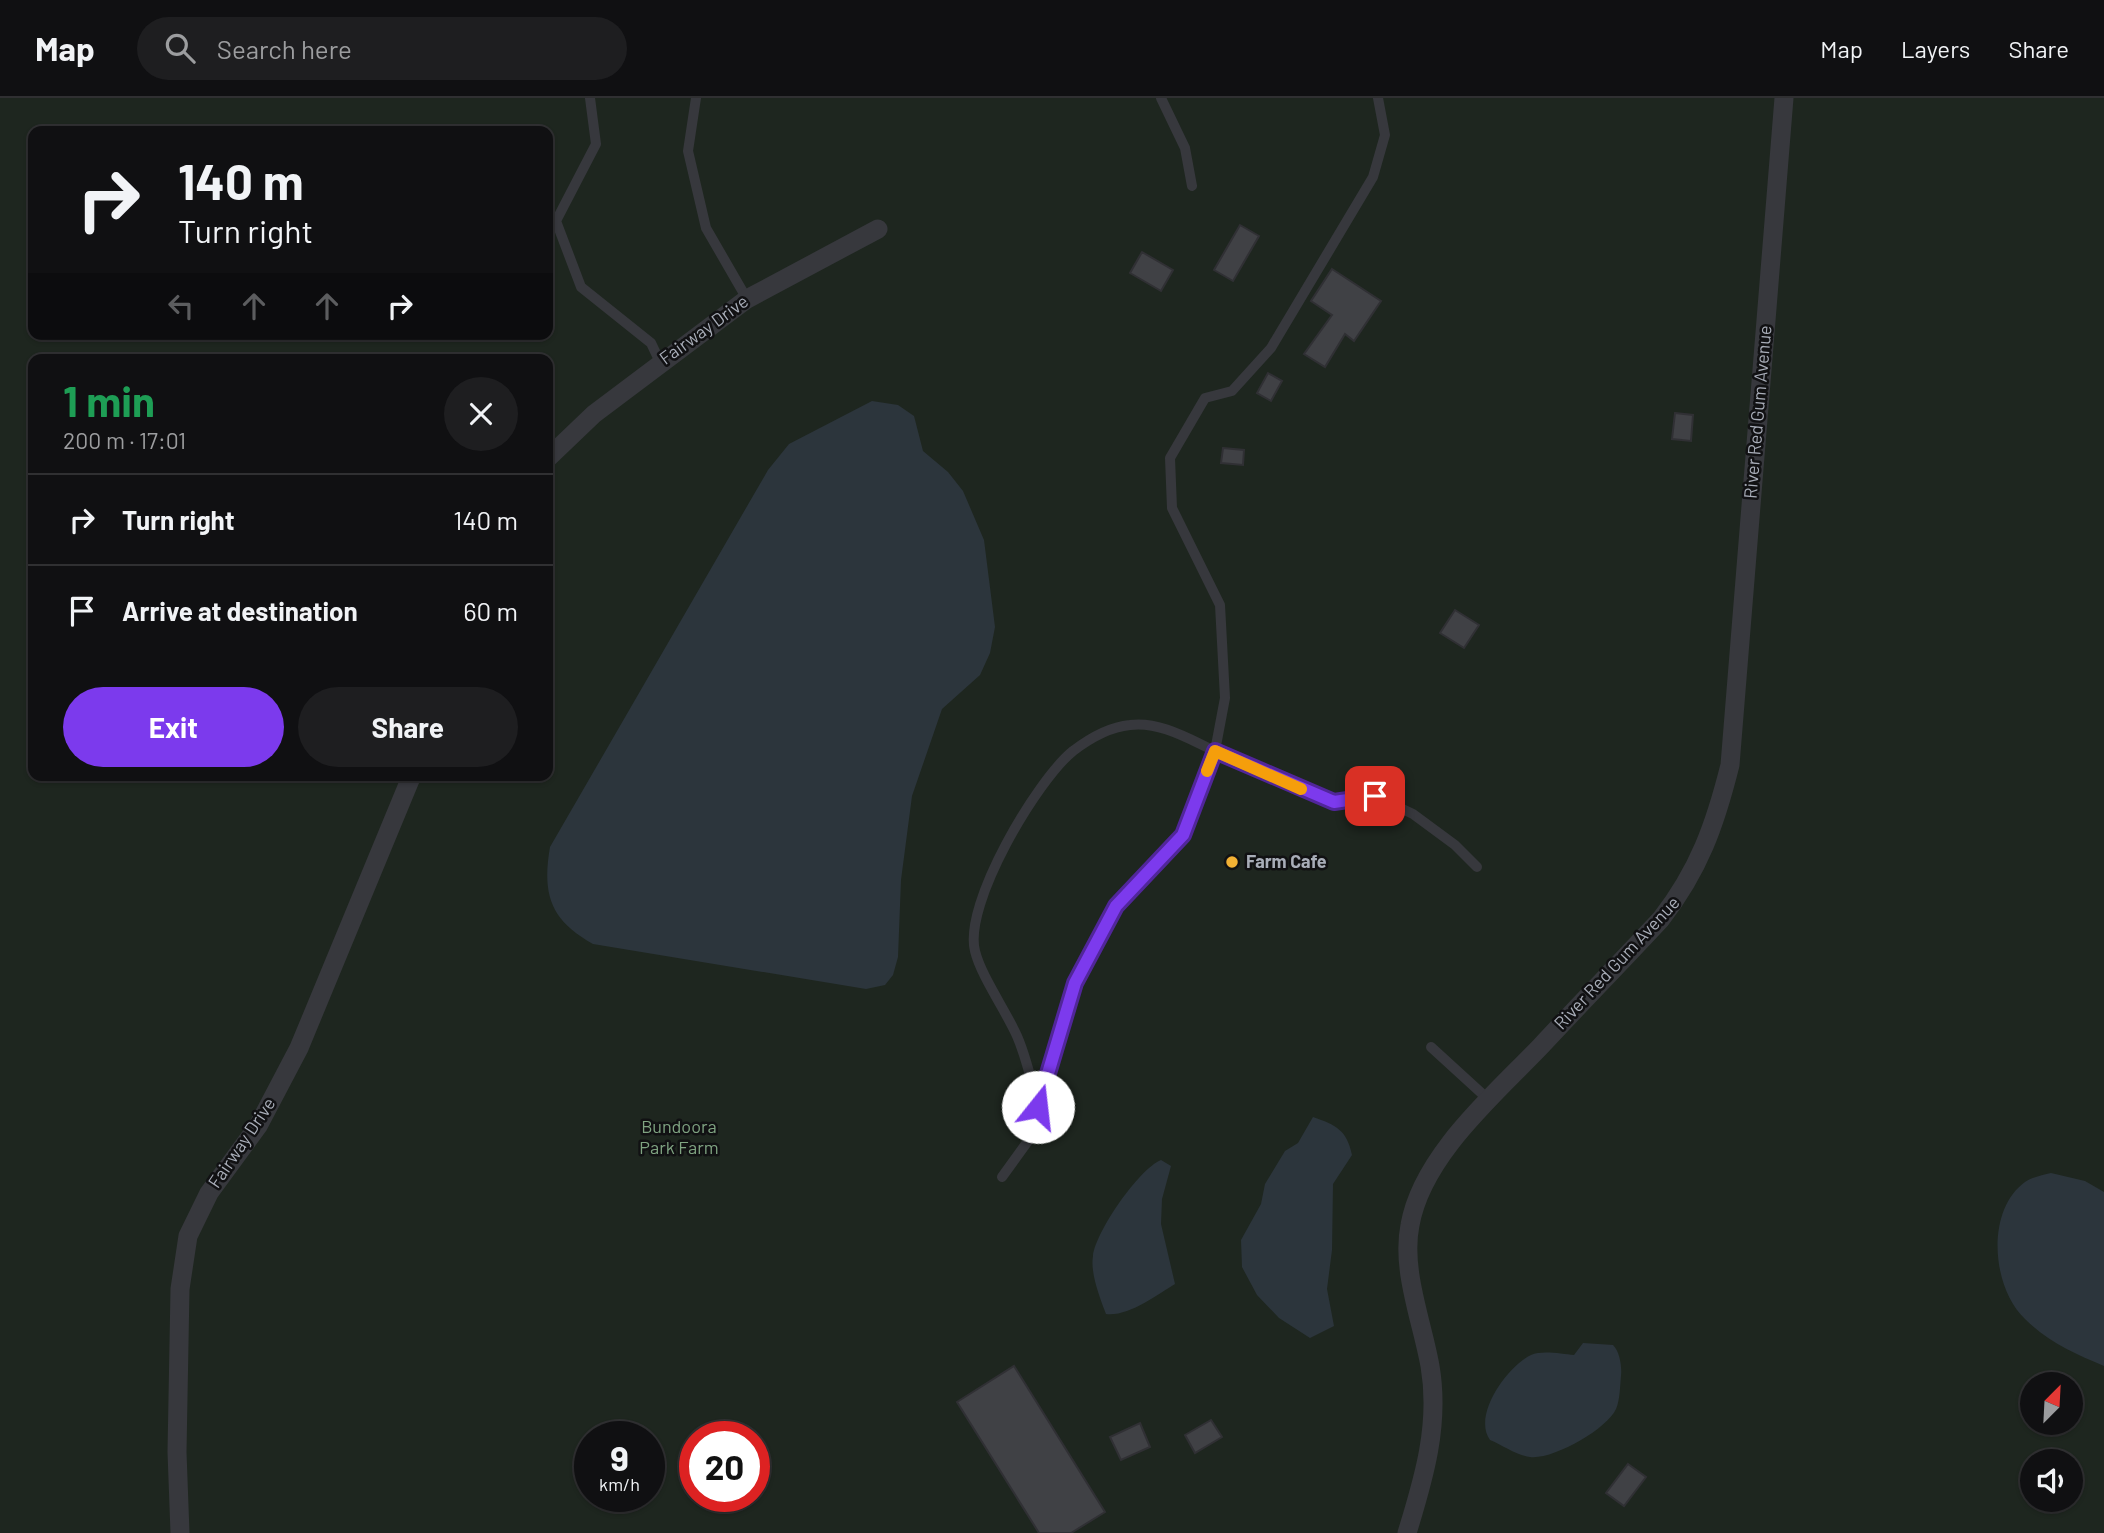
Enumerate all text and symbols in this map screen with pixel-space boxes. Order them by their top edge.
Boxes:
search box [137,17,627,80]
text: Map [35,28,95,68]
icon: search [161,29,199,67]
text: Search here [217,33,352,64]
text: Map [1820,34,1863,63]
text: Layers [1901,34,1970,63]
text: Share [2008,34,2069,63]
text: 140 m [178,151,304,210]
icon: right [63,154,154,245]
text: Turn right [178,211,313,249]
icon: left [162,287,200,325]
icon: ahead [235,287,273,325]
icon: ahead [308,287,346,325]
icon: right [381,287,419,325]
street label: Fairway Drive [655,290,752,369]
street label: River Red Gum Avenue [1738,324,1776,500]
text: 1 min [63,375,155,425]
button: close [444,377,518,451]
text: 200 m · 17:01 [63,426,186,454]
icon: right [63,501,101,539]
text: Turn right [122,504,235,535]
text: 140 m [453,504,518,535]
icon: arrive [63,592,101,630]
text: Arrive at destination [122,595,358,626]
text: 60 m [463,595,518,626]
button: Exit [63,687,284,767]
button: Share [298,687,518,767]
pin [1345,766,1405,826]
icon: arrive [1356,777,1394,815]
place label: Farm Cafe [1246,850,1327,872]
marker: Farm Cafe [1224,854,1240,870]
street label: River Red Gum Avenue [1549,891,1684,1033]
position arrow [1001,1070,1075,1144]
street label: Fairway Drive [203,1093,279,1192]
park label: Bundoora Park Farm [639,1115,719,1158]
north arrow [2020,1372,2082,1435]
map controls [2020,1372,2083,1512]
speed limit sign: 20 [679,1421,770,1512]
text: 9 [610,1436,629,1478]
button: sound [2020,1449,2083,1512]
text: km/h [599,1473,640,1495]

